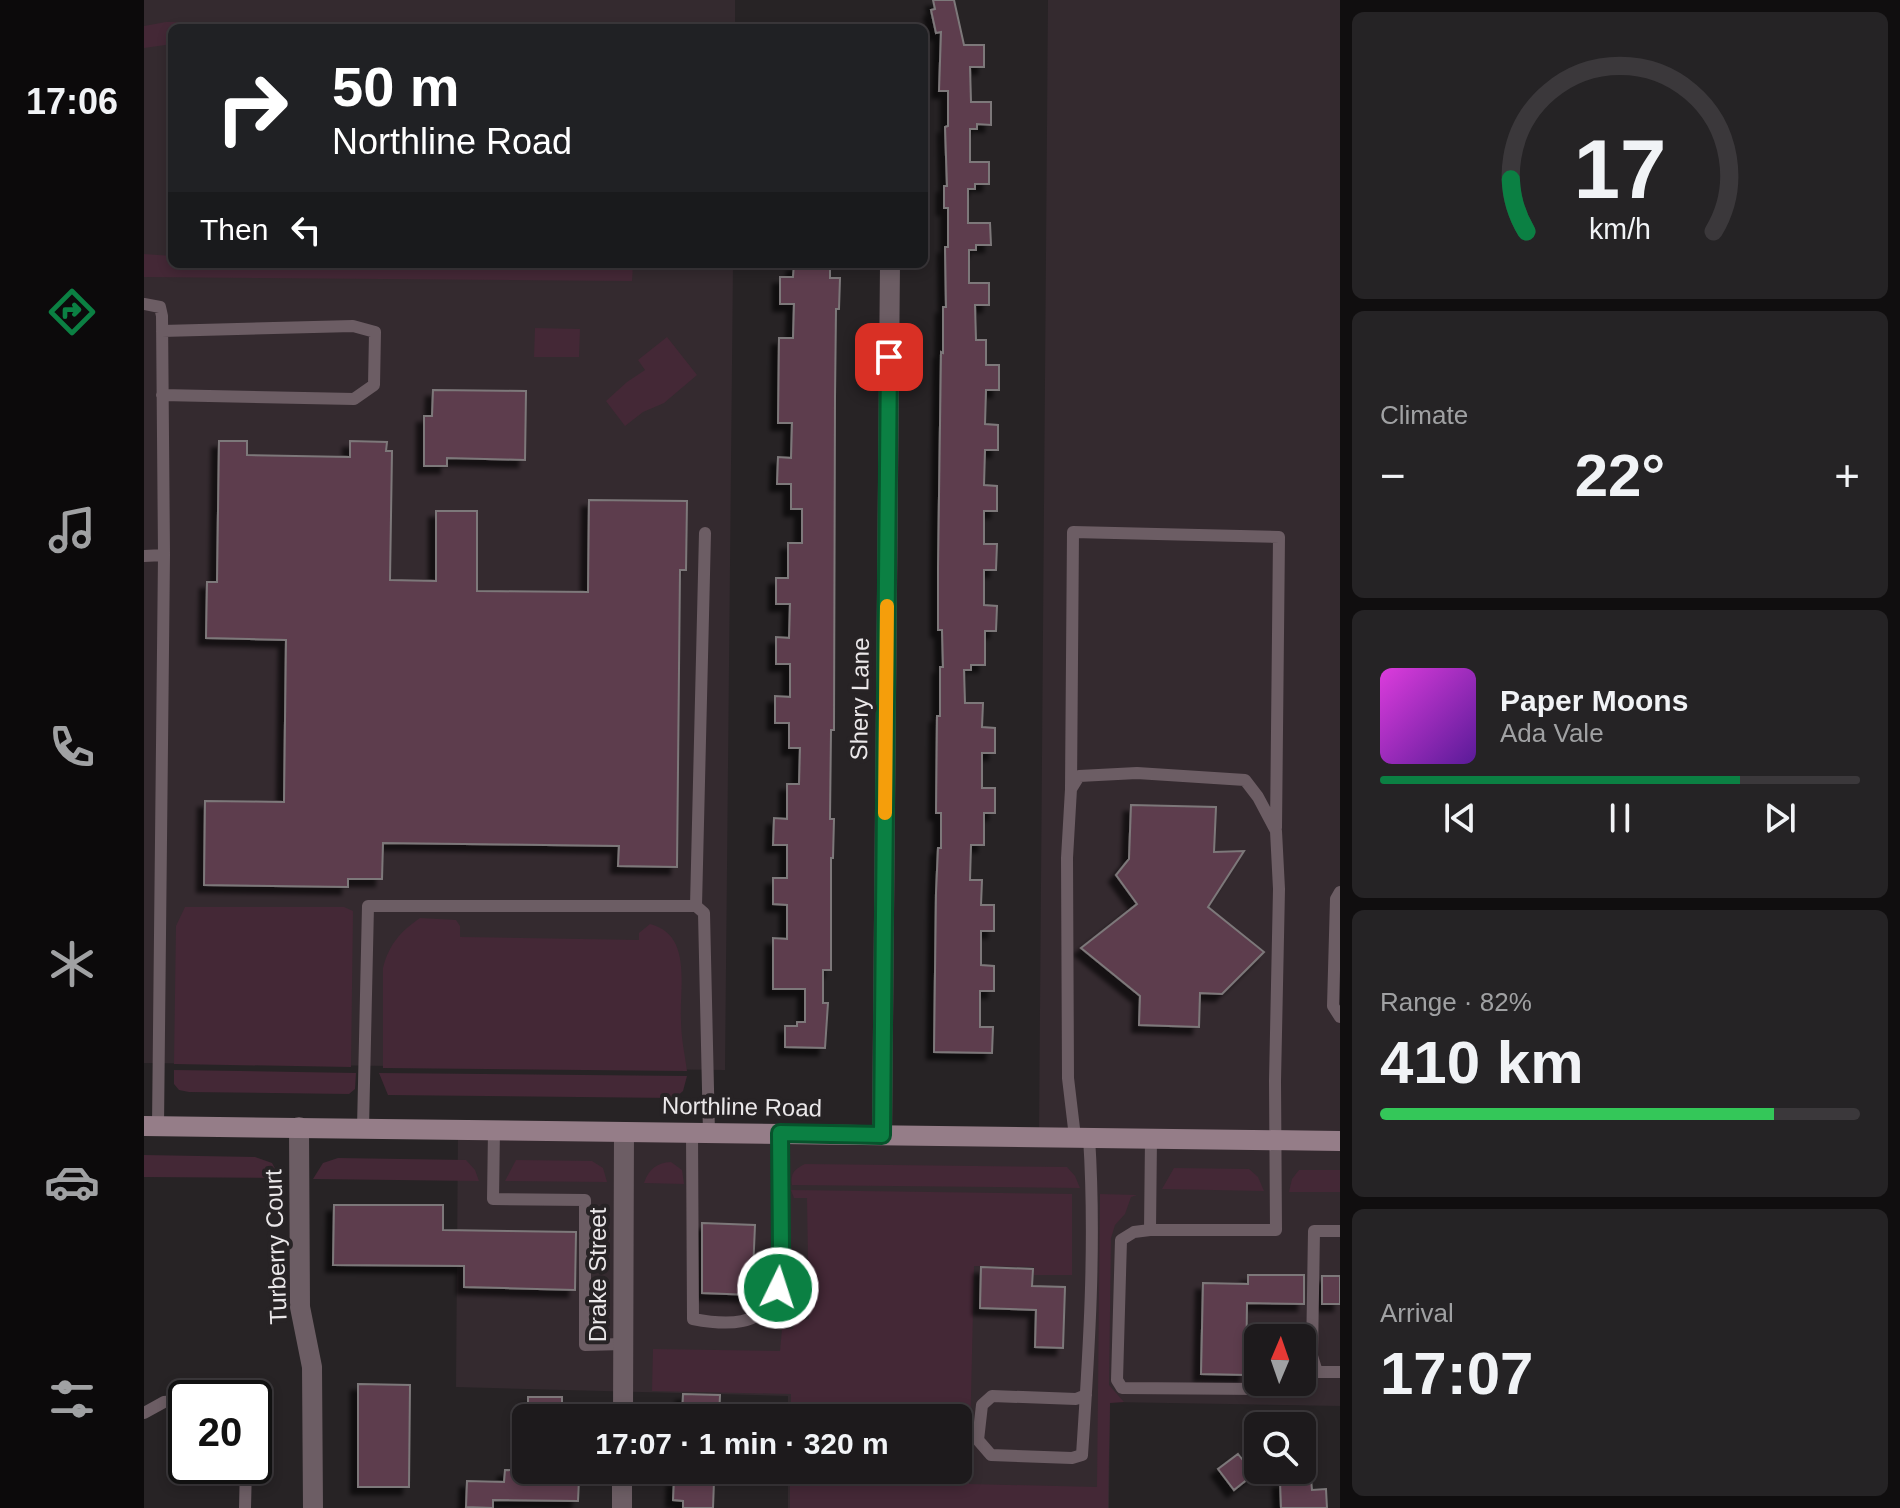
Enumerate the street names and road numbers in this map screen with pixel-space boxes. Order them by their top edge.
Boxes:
street label: Shery Lane [845,637,874,761]
street label: Northline Road [662,1092,822,1121]
street label: Turberry Court [259,1169,292,1325]
street label: Drake Street [584,1207,611,1342]

